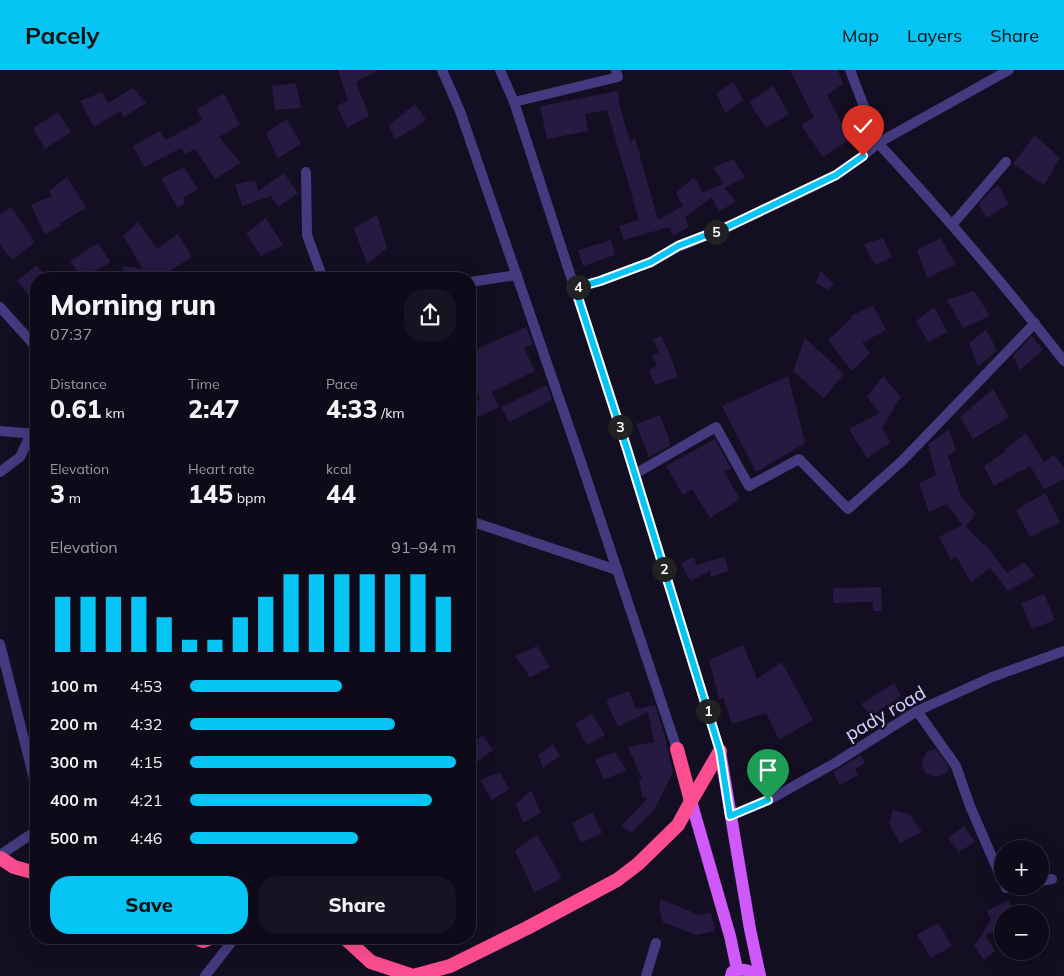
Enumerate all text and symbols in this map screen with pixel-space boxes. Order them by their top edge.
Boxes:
text: Pacely [25,20,100,50]
text: Map [842,24,879,47]
text: Layers [907,24,962,47]
text: Share [990,24,1039,47]
pin [842,105,884,156]
icon: check [849,112,877,140]
pin: 5 [704,220,728,244]
text: 5 [712,223,721,241]
pin: 4 [566,274,590,300]
text: 4 [574,278,583,296]
text: Morning run [50,287,216,322]
button: share [404,289,456,341]
text: 07:37 [50,324,92,344]
text: Distance [50,375,107,393]
text: Time [188,375,220,393]
text: Pace [326,375,358,393]
text: 0.61 [50,393,102,424]
text: 2:47 [188,393,240,424]
text: 4:33 [326,393,378,424]
text: km [102,404,125,422]
text: /km [378,404,405,422]
pin: 3 [608,414,632,440]
text: 3 [616,418,625,436]
text: Elevation [50,460,109,478]
text: Heart rate [188,460,255,478]
text: kcal [326,460,352,478]
text: 3 [50,478,65,509]
text: 145 [188,478,233,509]
text: 44 [326,478,356,509]
text: m [65,489,81,507]
text: bpm [233,489,266,507]
text: Elevation [50,537,118,557]
text: 91–94 m [391,537,456,557]
pin: 2 [652,556,676,582]
text: 2 [660,560,669,578]
text: 100 m [50,676,98,696]
text: 4:53 [130,676,162,696]
street label: pady road [840,680,930,746]
pin: 1 [696,698,720,724]
text: 1 [704,702,713,720]
text: 200 m [50,714,98,734]
text: 4:32 [130,714,162,734]
pin [747,749,789,800]
text: 300 m [50,752,98,772]
text: 4:15 [130,752,162,772]
icon: arrive [754,756,782,784]
text: 400 m [50,790,98,810]
text: 4:21 [130,790,162,810]
text: 500 m [50,828,98,848]
text: 4:46 [130,828,162,848]
map controls [994,840,1049,960]
button: + [994,840,1049,895]
button: Save [50,876,248,934]
button: Share [258,876,456,934]
button: − [994,905,1049,960]

